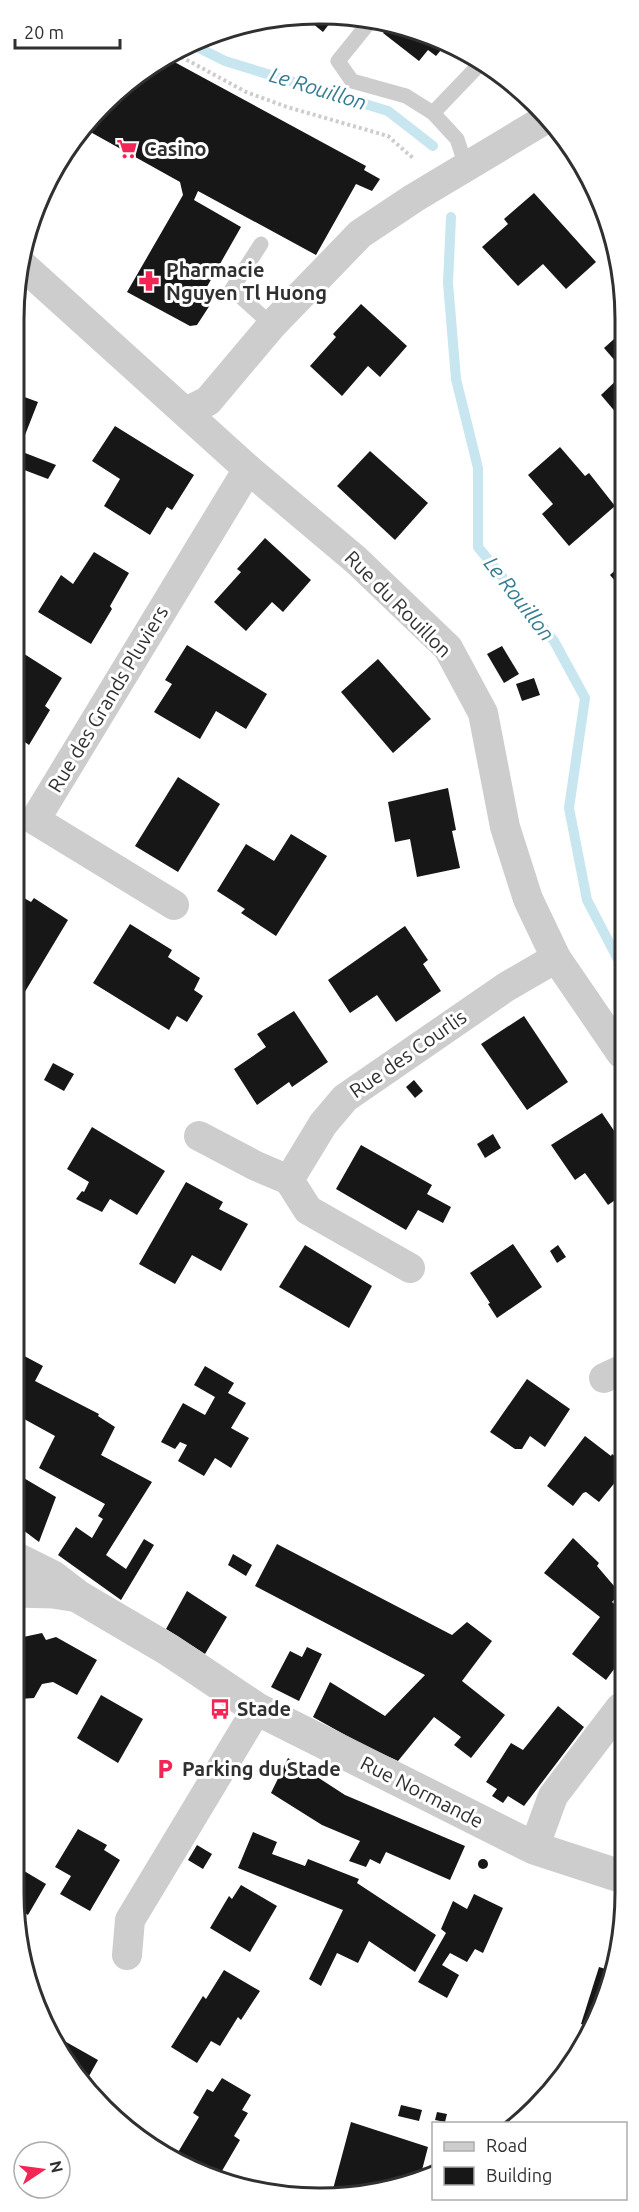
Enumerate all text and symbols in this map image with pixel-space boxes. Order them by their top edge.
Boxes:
scale bar [15,12,120,50]
text: 20 m [24,22,64,42]
water label: Le Rouillon [267,62,370,114]
supermarket icon: Casino [115,137,139,161]
place label: Casino [144,137,207,160]
place label: Pharmacie Nguyen Tl Huong [166,258,327,304]
pharmacy icon: Pharmacie Nguyen Tl Huong [137,269,161,293]
street label: Rue du Rouillon [340,546,456,662]
water label: Le Rouillon [480,552,560,645]
street label: Rue des Grands Pluviers [43,601,172,796]
street label: Rue des Courlis [345,1005,471,1102]
bus stop icon: Stade [208,1697,232,1721]
place label: Stade [237,1697,291,1720]
street label: Rue Normande [357,1751,487,1832]
parking icon: Parking du Stade [153,1757,177,1781]
place label: Parking du Stade [182,1757,341,1780]
legend [432,2122,627,2200]
text: Road [486,2135,528,2155]
north arrow [12,2140,72,2200]
text: N [47,2159,67,2174]
text: Building [486,2165,552,2185]

